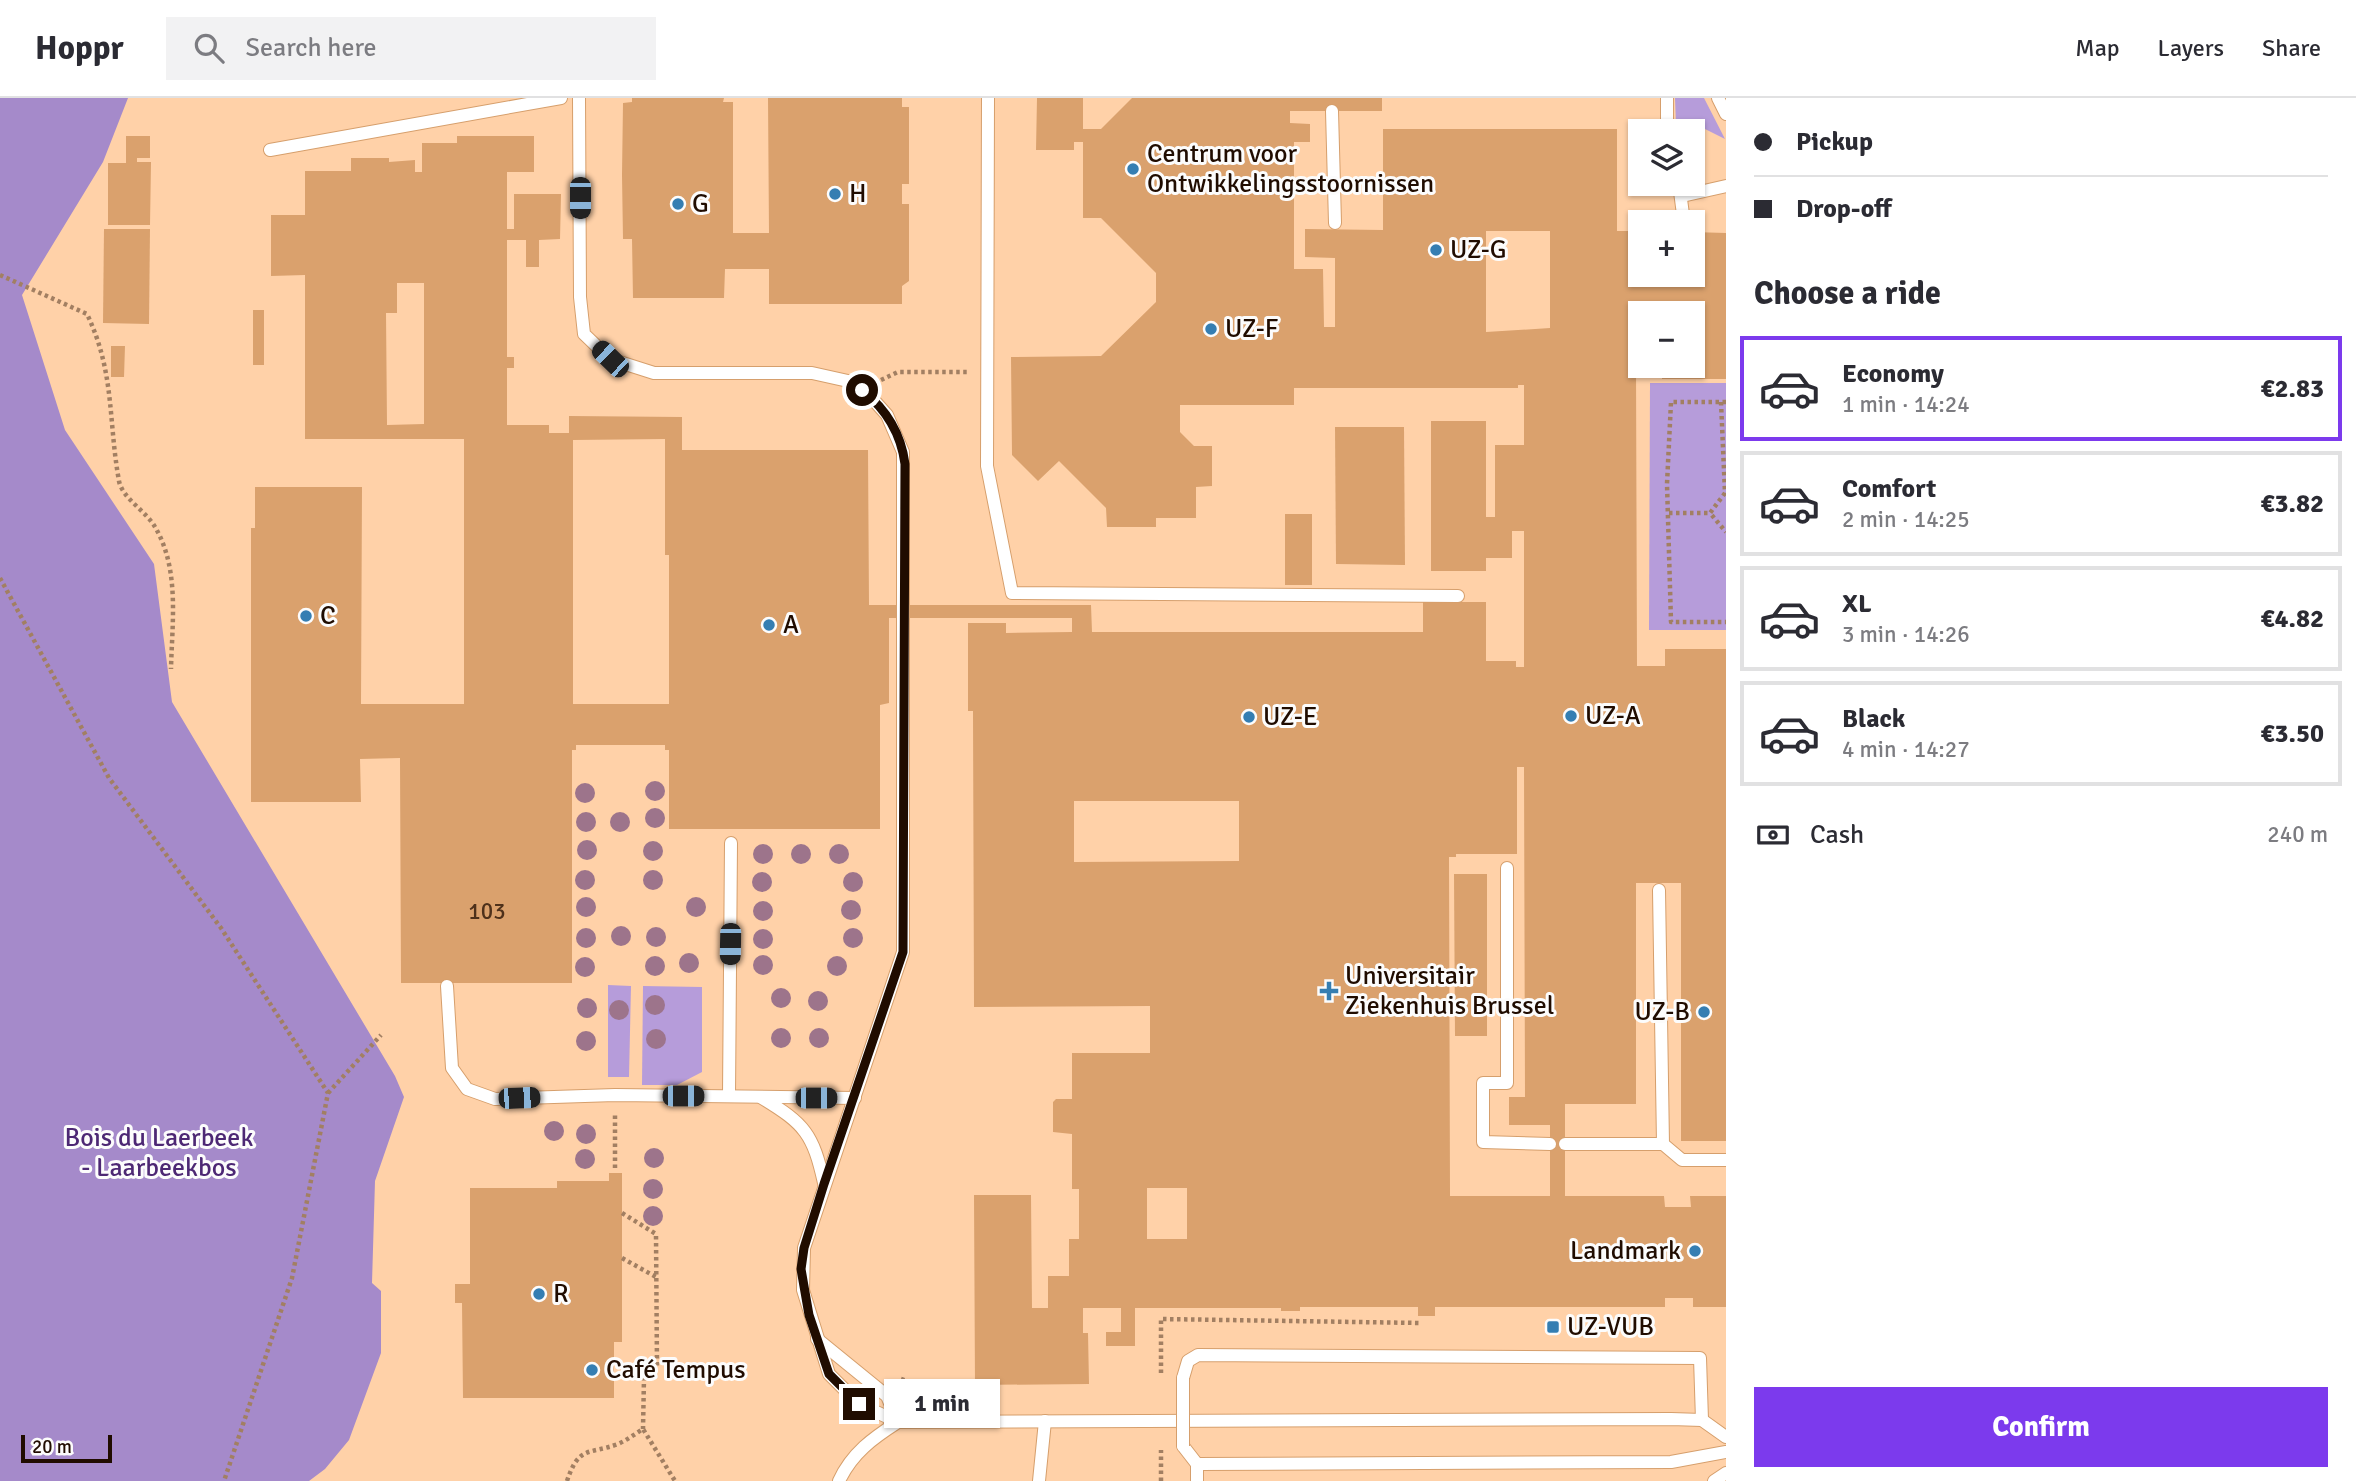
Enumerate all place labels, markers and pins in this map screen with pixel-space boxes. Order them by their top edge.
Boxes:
place label: Centrum voor Ontwikkelingsstoornissen [1147,138,1434,200]
marker: Centrum voor Ontwikkelingsstoornissen [1125,161,1141,177]
place label: H [849,178,867,210]
marker: H [827,186,843,202]
place label: G [692,188,709,220]
marker: G [670,196,686,212]
place label: UZ-G [1450,234,1507,266]
marker: UZ-G [1428,242,1444,258]
place label: UZ-F [1225,313,1278,345]
marker: UZ-F [1203,321,1219,337]
place label: C [320,600,336,632]
marker: C [298,608,314,624]
place label: A [783,609,799,641]
marker: A [761,617,777,633]
place label: UZ-A [1585,700,1641,732]
place label: UZ-E [1263,701,1318,733]
marker: UZ-A [1563,708,1579,724]
marker: UZ-E [1241,709,1257,725]
place label: Universitair Ziekenhuis Brussel [1345,960,1554,1022]
marker: Universitair Ziekenhuis Brussel [1319,981,1339,1001]
place label: UZ-B [1634,996,1690,1028]
marker: UZ-B [1696,1004,1712,1020]
place label: Landmark [1570,1235,1681,1267]
marker: Landmark [1687,1243,1703,1259]
place label: R [553,1278,569,1310]
marker: R [531,1286,547,1302]
place label: UZ-VUB [1567,1311,1654,1343]
marker: UZ-VUB [1545,1319,1561,1335]
place label: Café Tempus [606,1354,746,1386]
marker: Café Tempus [584,1362,600,1378]

